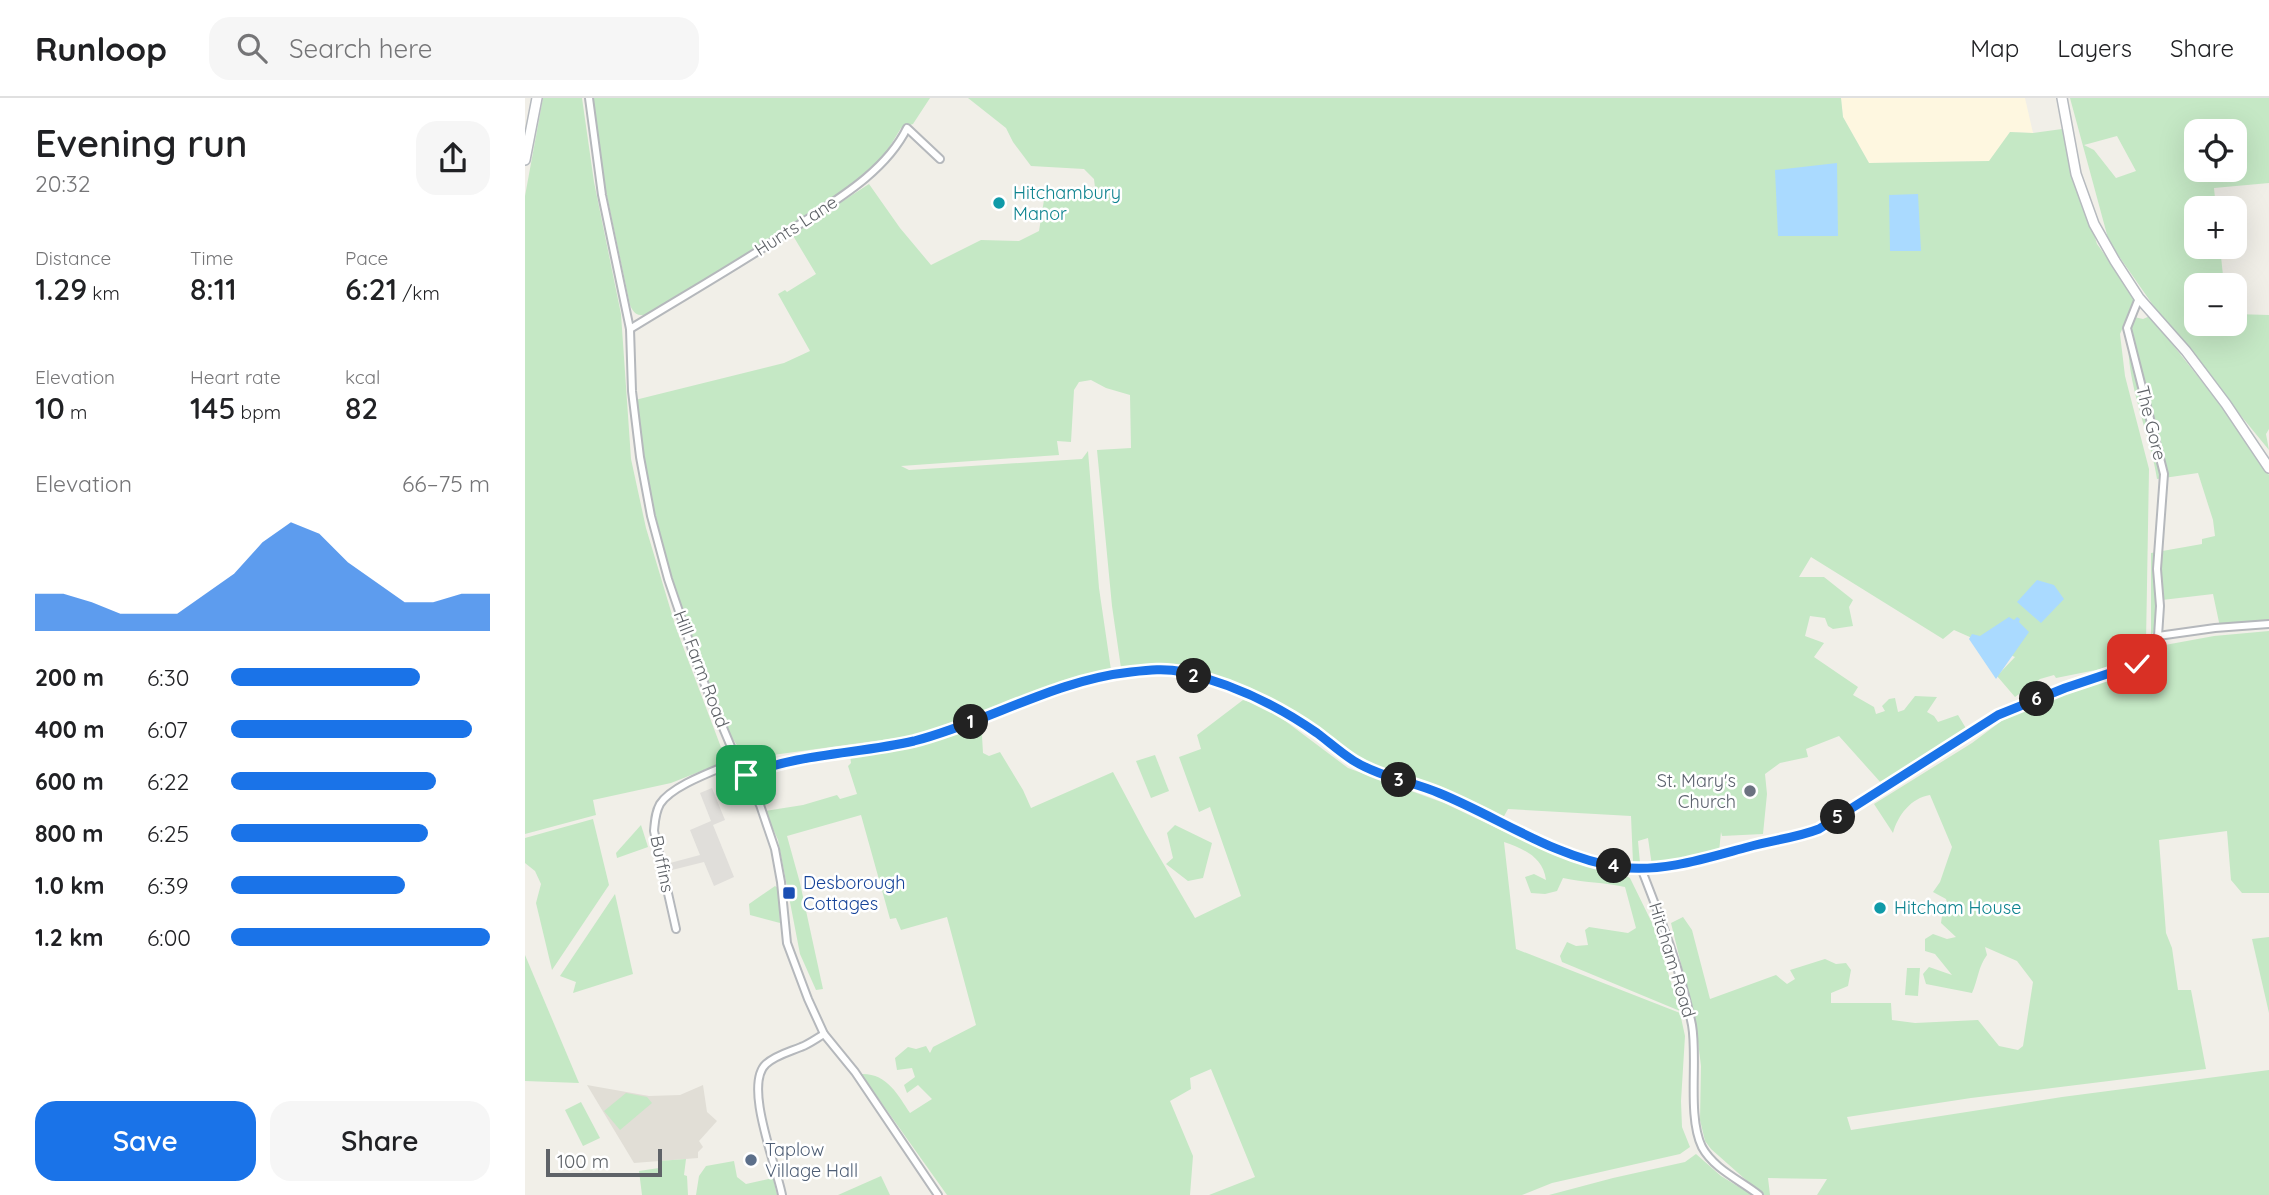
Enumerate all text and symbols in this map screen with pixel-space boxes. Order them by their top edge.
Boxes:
search box [209,17,699,80]
text: Runloop [35,28,167,69]
icon: search [233,29,271,67]
text: Search here [289,32,432,65]
text: Map [1970,33,2019,63]
text: Layers [2057,33,2132,63]
text: Share [2170,33,2234,63]
text: Evening run [35,119,248,167]
map controls [2184,119,2247,336]
button: locate [2184,119,2247,182]
button: share [416,121,490,195]
text: 20:32 [35,169,91,198]
place label: Hitchambury Manor [1013,181,1121,225]
street label: Hunts Lane [750,190,842,261]
marker: Hitchambury Manor [991,195,1007,211]
button: + [2184,196,2247,259]
text: Distance [35,246,111,270]
text: Time [190,246,234,270]
text: Pace [345,246,388,270]
text: 1.29 [35,270,87,308]
text: 8:11 [190,270,237,308]
text: 6:21 [345,270,397,308]
button: − [2184,273,2247,336]
text: km [87,281,120,305]
text: /km [397,281,440,305]
text: Elevation [35,365,115,389]
text: Heart rate [190,365,281,389]
text: kcal [345,365,380,389]
street label: The Gore [2131,383,2172,463]
text: 10 [35,389,65,427]
text: 145 [190,389,235,427]
text: 82 [345,389,378,427]
text: m [65,400,87,424]
text: bpm [235,400,281,424]
text: Elevation [35,469,132,498]
text: 66–75 m [402,469,490,498]
street label: Hill Farm Road [669,607,734,731]
pin [2107,634,2167,694]
icon: check [2118,645,2156,683]
pin: 2 [1177,658,1211,694]
text: 200 m [35,663,104,692]
text: 6:30 [147,663,189,692]
text: 2 [1188,663,1199,687]
pin: 6 [2019,682,2055,716]
text: 6 [2031,686,2042,710]
pin: 1 [953,704,989,740]
text: 1 [967,709,974,733]
text: 400 m [35,715,104,744]
text: 6:07 [147,715,188,744]
pin [716,745,776,805]
icon: arrive [727,756,765,794]
pin: 3 [1381,762,1417,798]
text: 600 m [35,767,104,796]
text: 6:22 [147,767,189,796]
text: 3 [1393,767,1404,791]
place label: St. Mary's Church [1657,769,1736,813]
marker: St. Mary's Church [1742,783,1758,799]
pin: 5 [1821,800,1855,834]
text: 5 [1832,804,1843,828]
text: 800 m [35,819,104,848]
text: 6:25 [147,819,189,848]
street label: Buffins [645,833,680,894]
pin: 4 [1597,848,1631,884]
text: 4 [1608,853,1619,877]
text: 1.0 km [35,871,105,900]
text: 6:39 [147,871,189,900]
place label: Desborough Cottages [803,871,905,915]
marker: Desborough Cottages [781,885,797,901]
place label: Hitcham House [1894,896,2021,919]
street label: Hitcham Road [1644,899,1701,1020]
marker: Hitcham House [1872,900,1888,916]
text: 1.2 km [35,923,104,952]
text: 6:00 [147,923,191,952]
button: Save [35,1101,256,1181]
button: Share [270,1101,490,1181]
place label: Taplow Village Hall [765,1138,858,1182]
scale bar [546,1146,661,1178]
text: 100 m [557,1149,609,1173]
marker: Taplow Village Hall [743,1152,759,1168]

